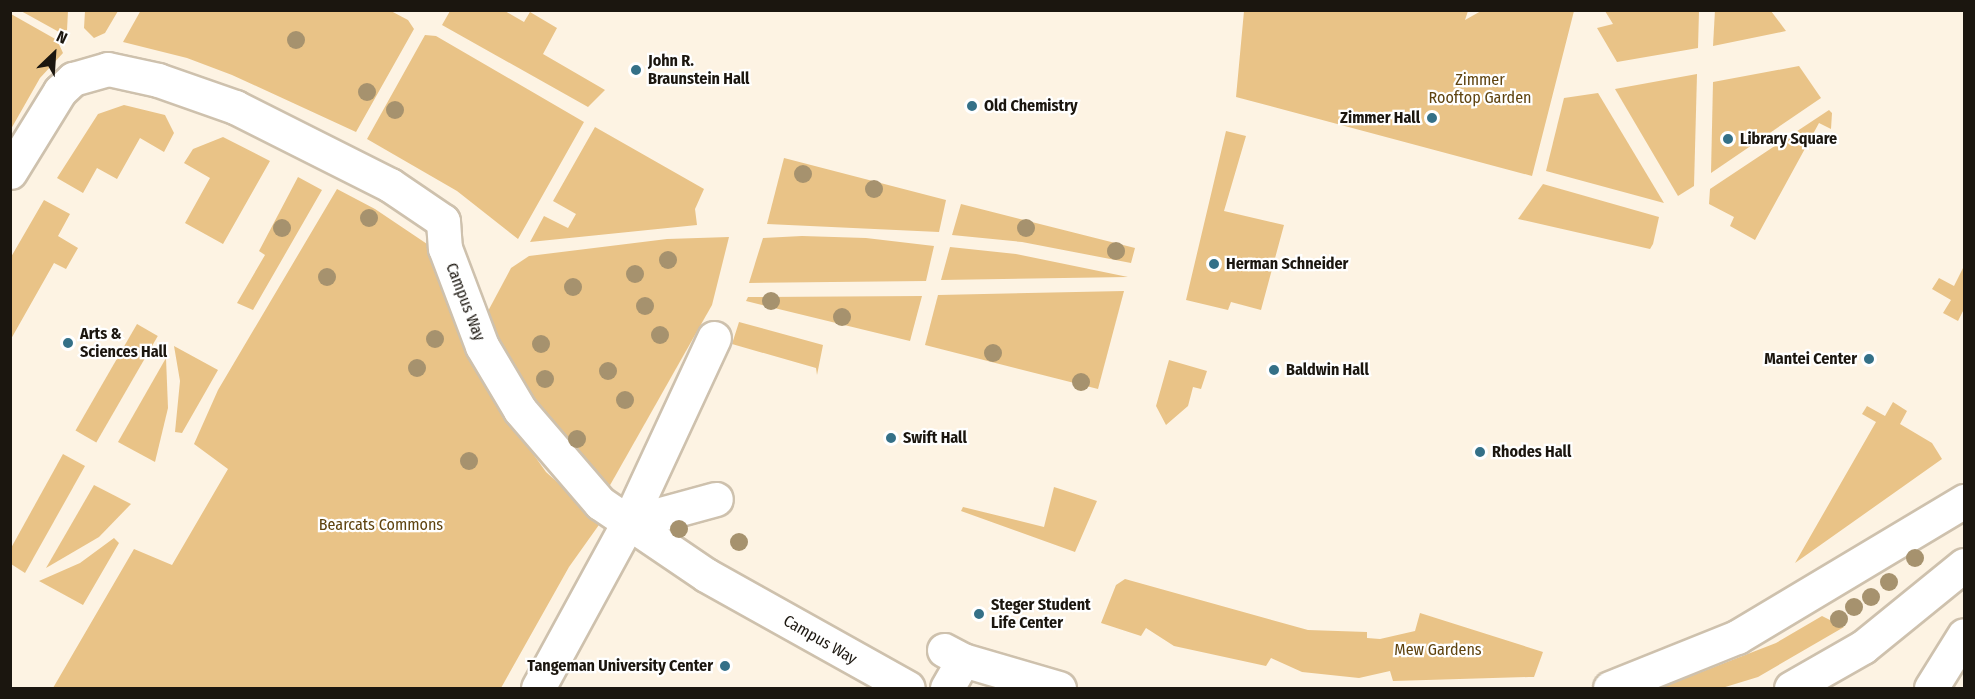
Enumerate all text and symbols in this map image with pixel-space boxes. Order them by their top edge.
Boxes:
north arrow [24,24,84,84]
text: N [53,27,70,48]
place label: John R. Braunstein Hall [648,51,749,89]
marker: John R. Braunstein Hall [629,63,643,77]
park label: Zimmer Rooftop Garden [1429,70,1531,108]
place label: Old Chemistry [984,96,1078,116]
marker: Old Chemistry [965,99,979,113]
place label: Zimmer Hall [1340,108,1420,128]
marker: Zimmer Hall [1425,111,1439,125]
place label: Library Square [1740,129,1837,149]
marker: Library Square [1721,132,1735,146]
place label: Herman Schneider [1226,254,1348,274]
marker: Herman Schneider [1207,257,1221,271]
street label: Campus Way [441,260,489,344]
place label: Arts & Sciences Hall [80,324,167,362]
marker: Arts & Sciences Hall [61,336,75,350]
place label: Mantei Center [1764,349,1857,369]
marker: Mantei Center [1862,352,1876,366]
place label: Baldwin Hall [1286,360,1369,380]
marker: Baldwin Hall [1267,363,1281,377]
place label: Swift Hall [903,428,967,448]
marker: Swift Hall [884,431,898,445]
place label: Rhodes Hall [1492,442,1571,462]
marker: Rhodes Hall [1473,445,1487,459]
park label: Bearcats Commons [319,515,443,535]
place label: Steger Student Life Center [991,595,1091,633]
marker: Steger Student Life Center [972,607,986,621]
street label: Campus Way [780,611,860,669]
park label: Mew Gardens [1394,640,1482,660]
place label: Tangeman University Center [527,656,713,676]
marker: Tangeman University Center [718,659,732,673]

